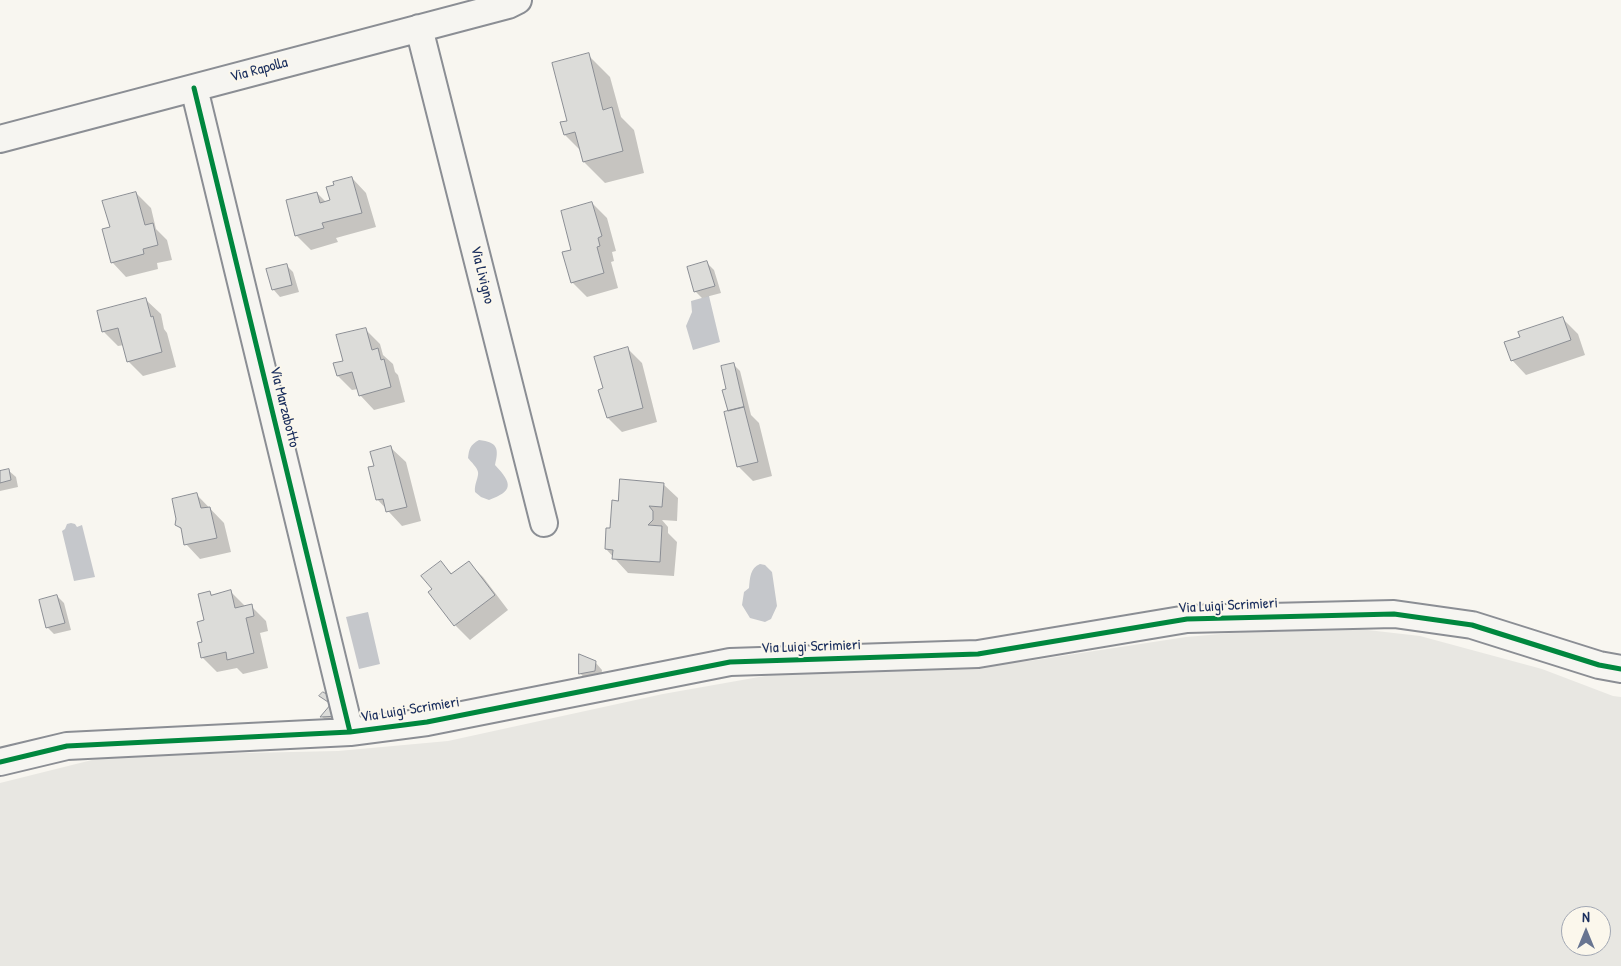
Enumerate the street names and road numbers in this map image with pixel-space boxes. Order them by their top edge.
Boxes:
street label: Via Rapolla [228,54,290,86]
street label: Via Livigno [466,244,498,306]
street label: Via Marzabotto [265,365,303,449]
street label: Via Luigi Scrimieri [1178,594,1278,618]
street label: Via Luigi Scrimieri [761,636,861,658]
street label: Via Luigi Scrimieri [359,693,461,727]

